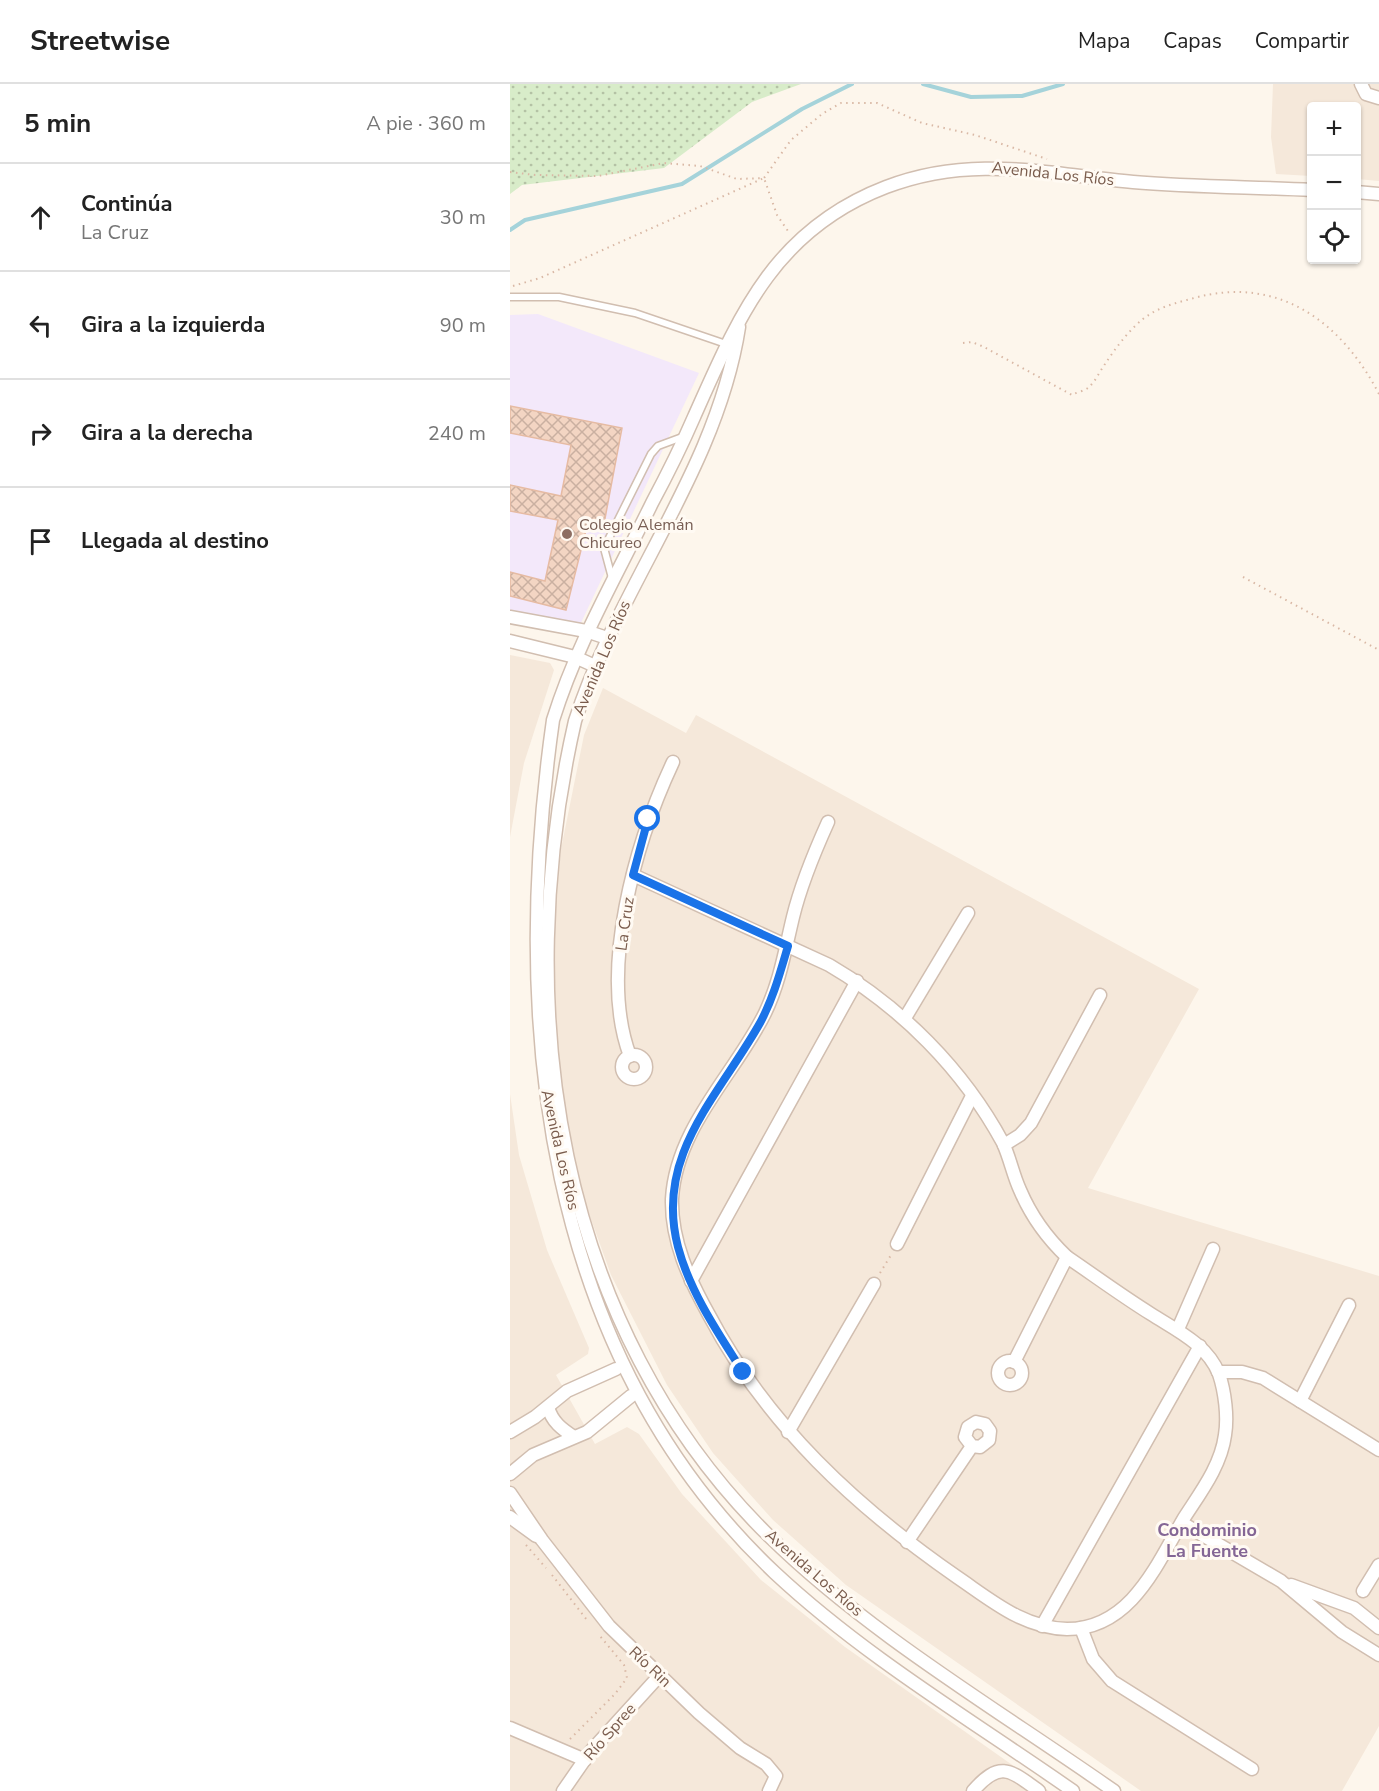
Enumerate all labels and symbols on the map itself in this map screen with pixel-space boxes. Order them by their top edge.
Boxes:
street label: Avenida Los Ríos [991,157,1115,191]
place label: Colegio Alemán Chicureo [579,514,693,554]
marker: Colegio Alemán Chicureo [560,527,574,541]
street label: Avenida Los Ríos [568,597,636,719]
route start [634,805,660,831]
street label: La Cruz [610,896,640,952]
street label: Avenida Los Ríos [535,1088,585,1212]
route end [729,1358,755,1384]
district label: Condominio La Fuente [1157,1518,1257,1563]
street label: Avenida Los Ríos [760,1524,868,1622]
street label: Río Rin [624,1642,676,1692]
street label: Río Spree [579,1699,641,1765]

